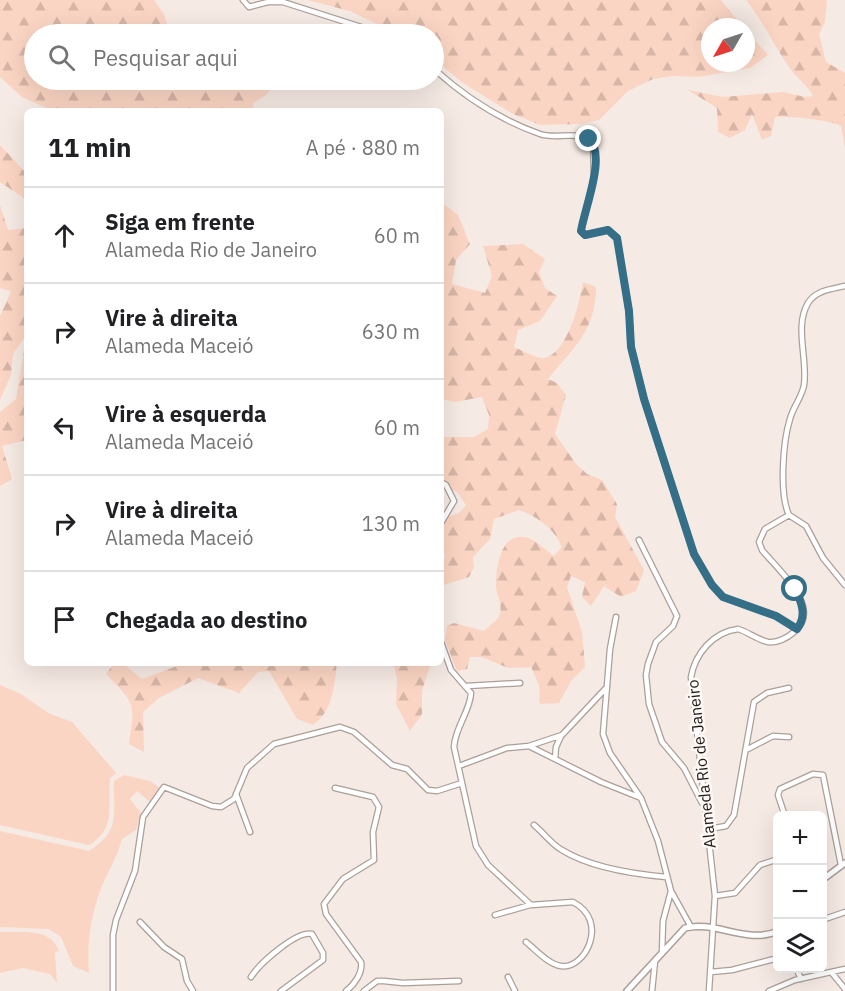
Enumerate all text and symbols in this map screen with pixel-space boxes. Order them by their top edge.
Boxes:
north arrow [701,18,755,72]
search box [24,24,444,90]
icon: search [45,41,78,74]
text: Pesquisar aqui [93,43,238,72]
route end [575,125,601,151]
text: 11 min [48,130,132,164]
text: A pé · 880 m [306,134,420,161]
text: Siga em frente [105,207,255,236]
icon: ahead [48,219,81,252]
text: 60 m [374,222,420,249]
text: Alameda Rio de Janeiro [105,236,317,263]
text: Vire à direita [105,303,238,332]
icon: right [48,315,81,348]
text: 630 m [362,318,420,345]
text: Alameda Maceió [105,332,253,359]
text: Vire à esquerda [105,399,267,428]
icon: left [48,411,81,444]
text: 60 m [374,414,420,441]
text: Alameda Maceió [105,428,253,455]
text: Vire à direita [105,495,238,524]
icon: right [48,507,81,540]
text: 130 m [362,510,420,537]
text: Alameda Maceió [105,524,253,551]
route start [781,575,807,601]
icon: arrive [48,603,81,636]
text: Chegada ao destino [105,605,308,634]
street label: Alameda Rio de Janeiro [682,679,720,849]
map controls [773,811,827,973]
button: + [773,811,827,865]
button: − [773,865,827,919]
button: layers [773,919,827,973]

